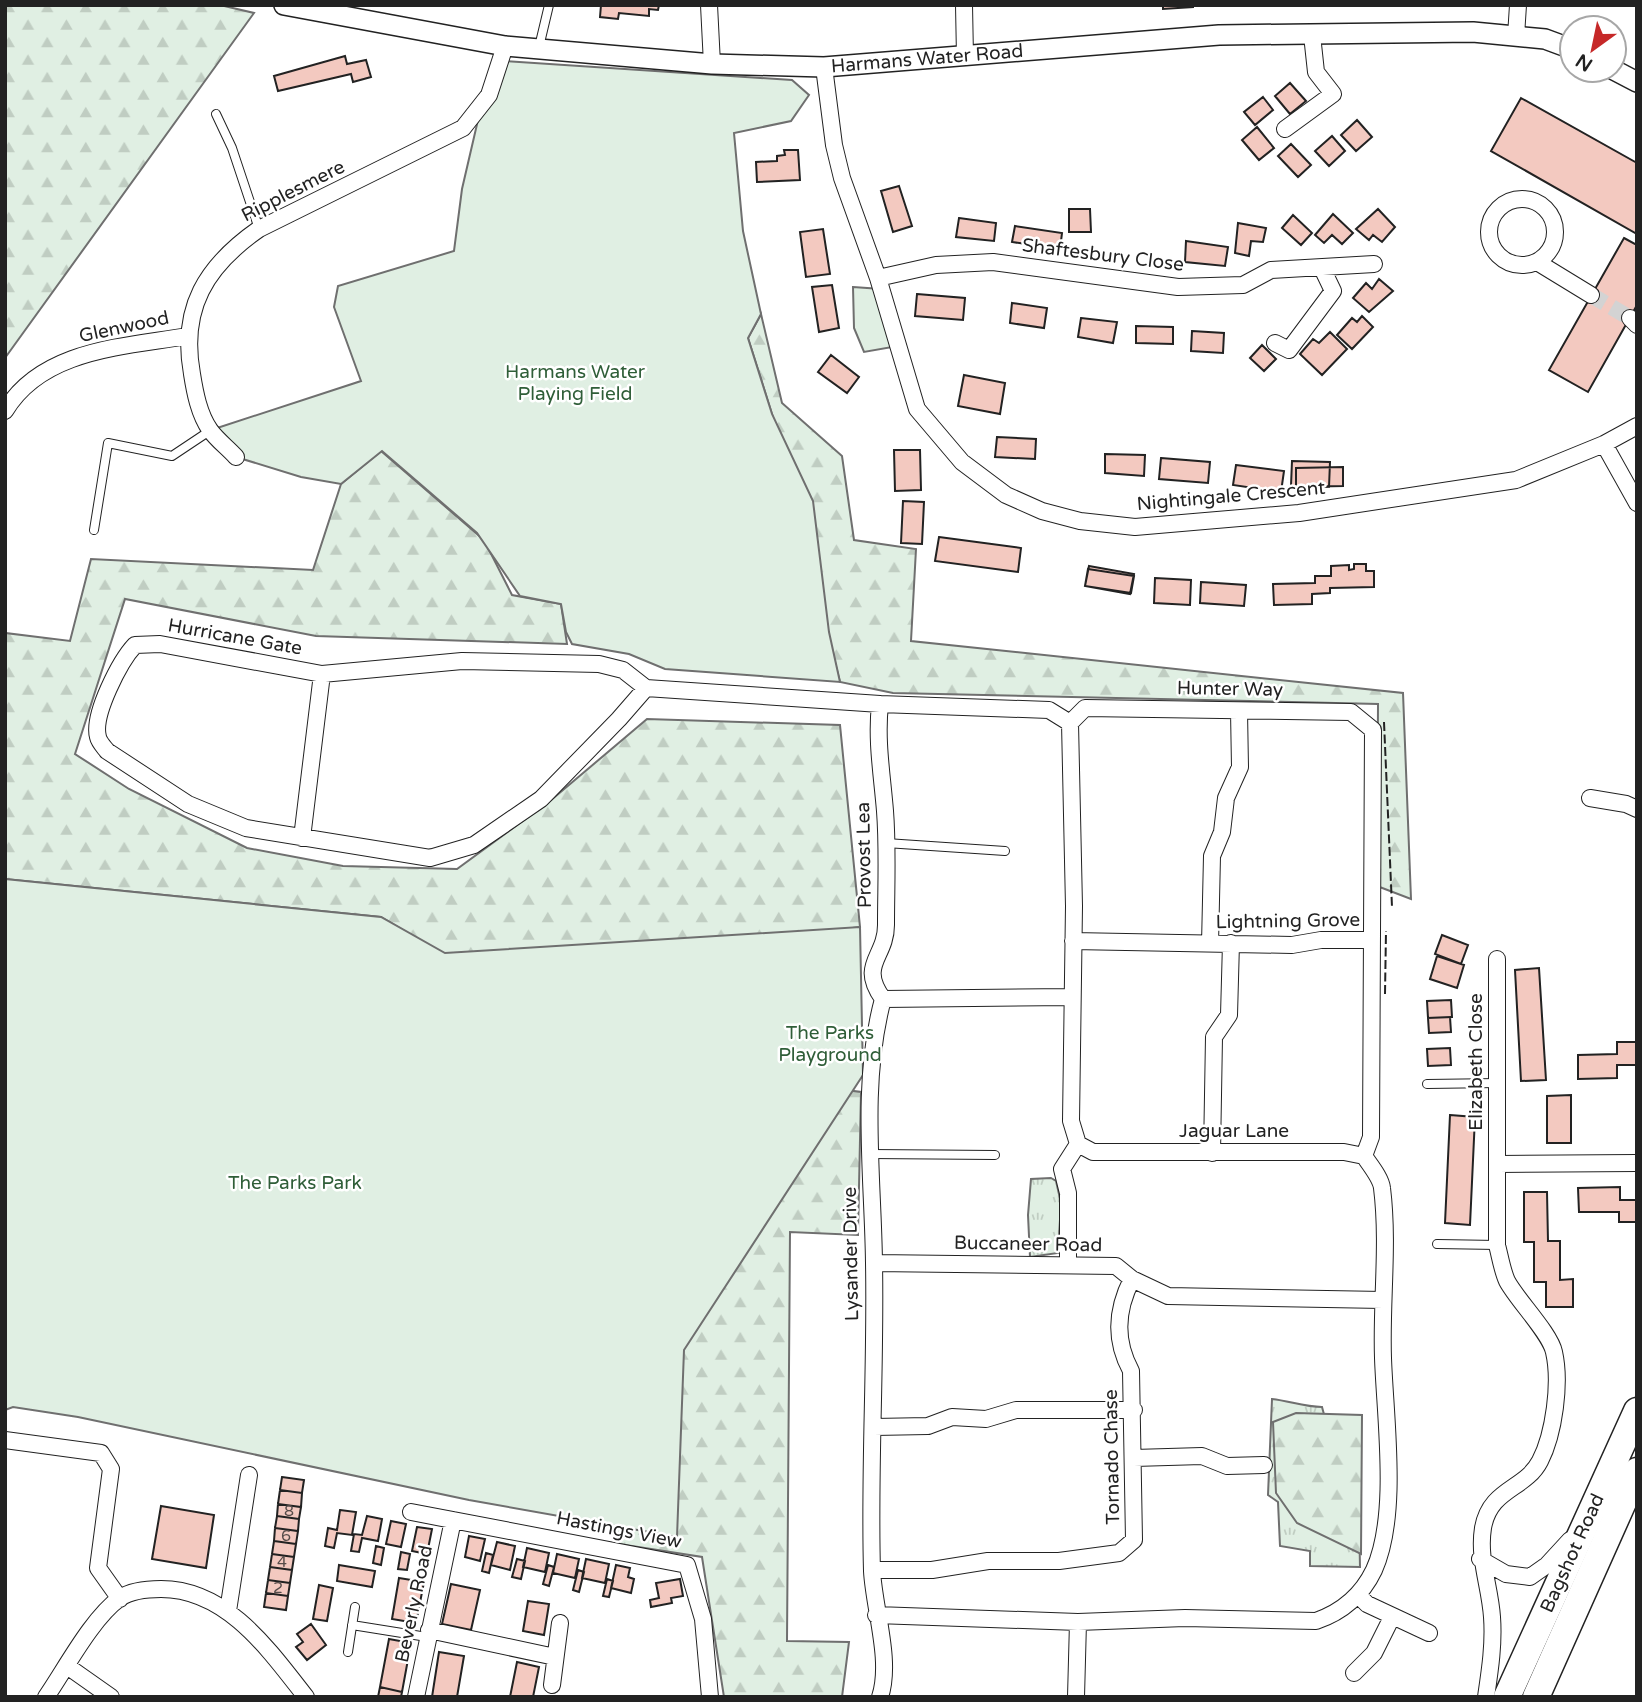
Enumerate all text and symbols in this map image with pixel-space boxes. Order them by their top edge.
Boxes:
north arrow [1558,14,1628,84]
street label: Harmans Water Road [830,40,1024,77]
text: N [1572,49,1597,76]
street label: Ripplesmere [238,156,348,226]
street label: Shaftesbury Close [1021,234,1185,276]
street label: Glenwood [77,307,171,347]
park label: Harmans Water Playing Field [505,361,646,405]
street label: Nightingale Crescent [1136,477,1326,515]
street label: Hurricane Gate [166,614,304,660]
street label: Hunter Way [1177,677,1283,701]
street label: Provost Lea [852,802,876,908]
street label: Lightning Grove [1216,909,1360,933]
street label: Elizabeth Close [1465,993,1487,1131]
park label: The Parks Playground [778,1022,882,1066]
street label: Jaguar Lane [1179,1120,1289,1142]
park label: The Parks Park [228,1172,362,1194]
street label: Lysander Drive [839,1187,863,1321]
street label: Buccaneer Road [954,1232,1102,1256]
street label: Tornado Chase [1100,1389,1124,1525]
street label: Bagshot Road [1536,1490,1609,1616]
house number: 8 [284,1501,294,1521]
street label: Hastings View [555,1507,683,1553]
house number: 6 [281,1526,291,1546]
street label: Beverly Road [391,1543,437,1665]
house number: 4 [277,1552,287,1572]
house number: 2 [273,1578,283,1598]

